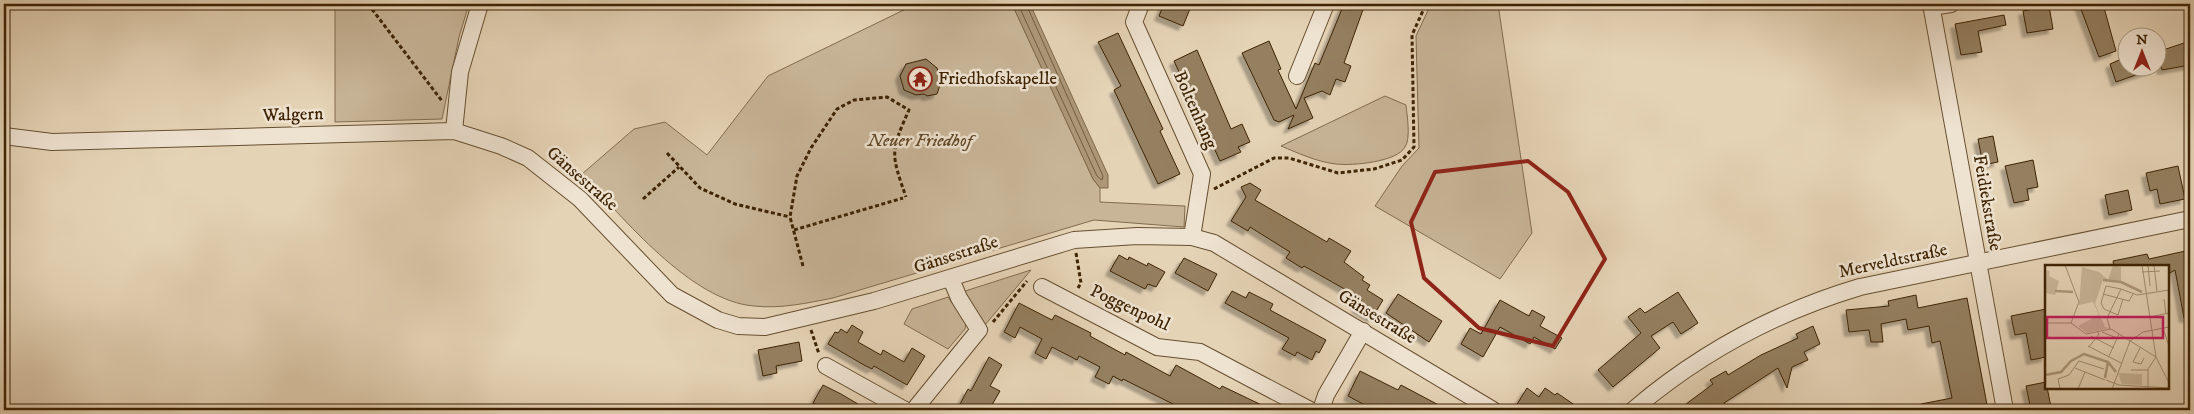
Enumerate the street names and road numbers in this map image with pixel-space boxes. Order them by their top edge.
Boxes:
street label: Boltenhang [1168,67,1222,153]
street label: Walgern [261,103,324,127]
street label: Gänsestraße [542,142,622,216]
street label: Feidiekstraße [1968,153,2006,253]
street label: Gänsestraße [911,231,1001,279]
street label: Merveldtstraße [1837,239,1949,283]
street label: Poggenpohl [1086,280,1174,336]
street label: Gänsestraße [1334,285,1420,349]

